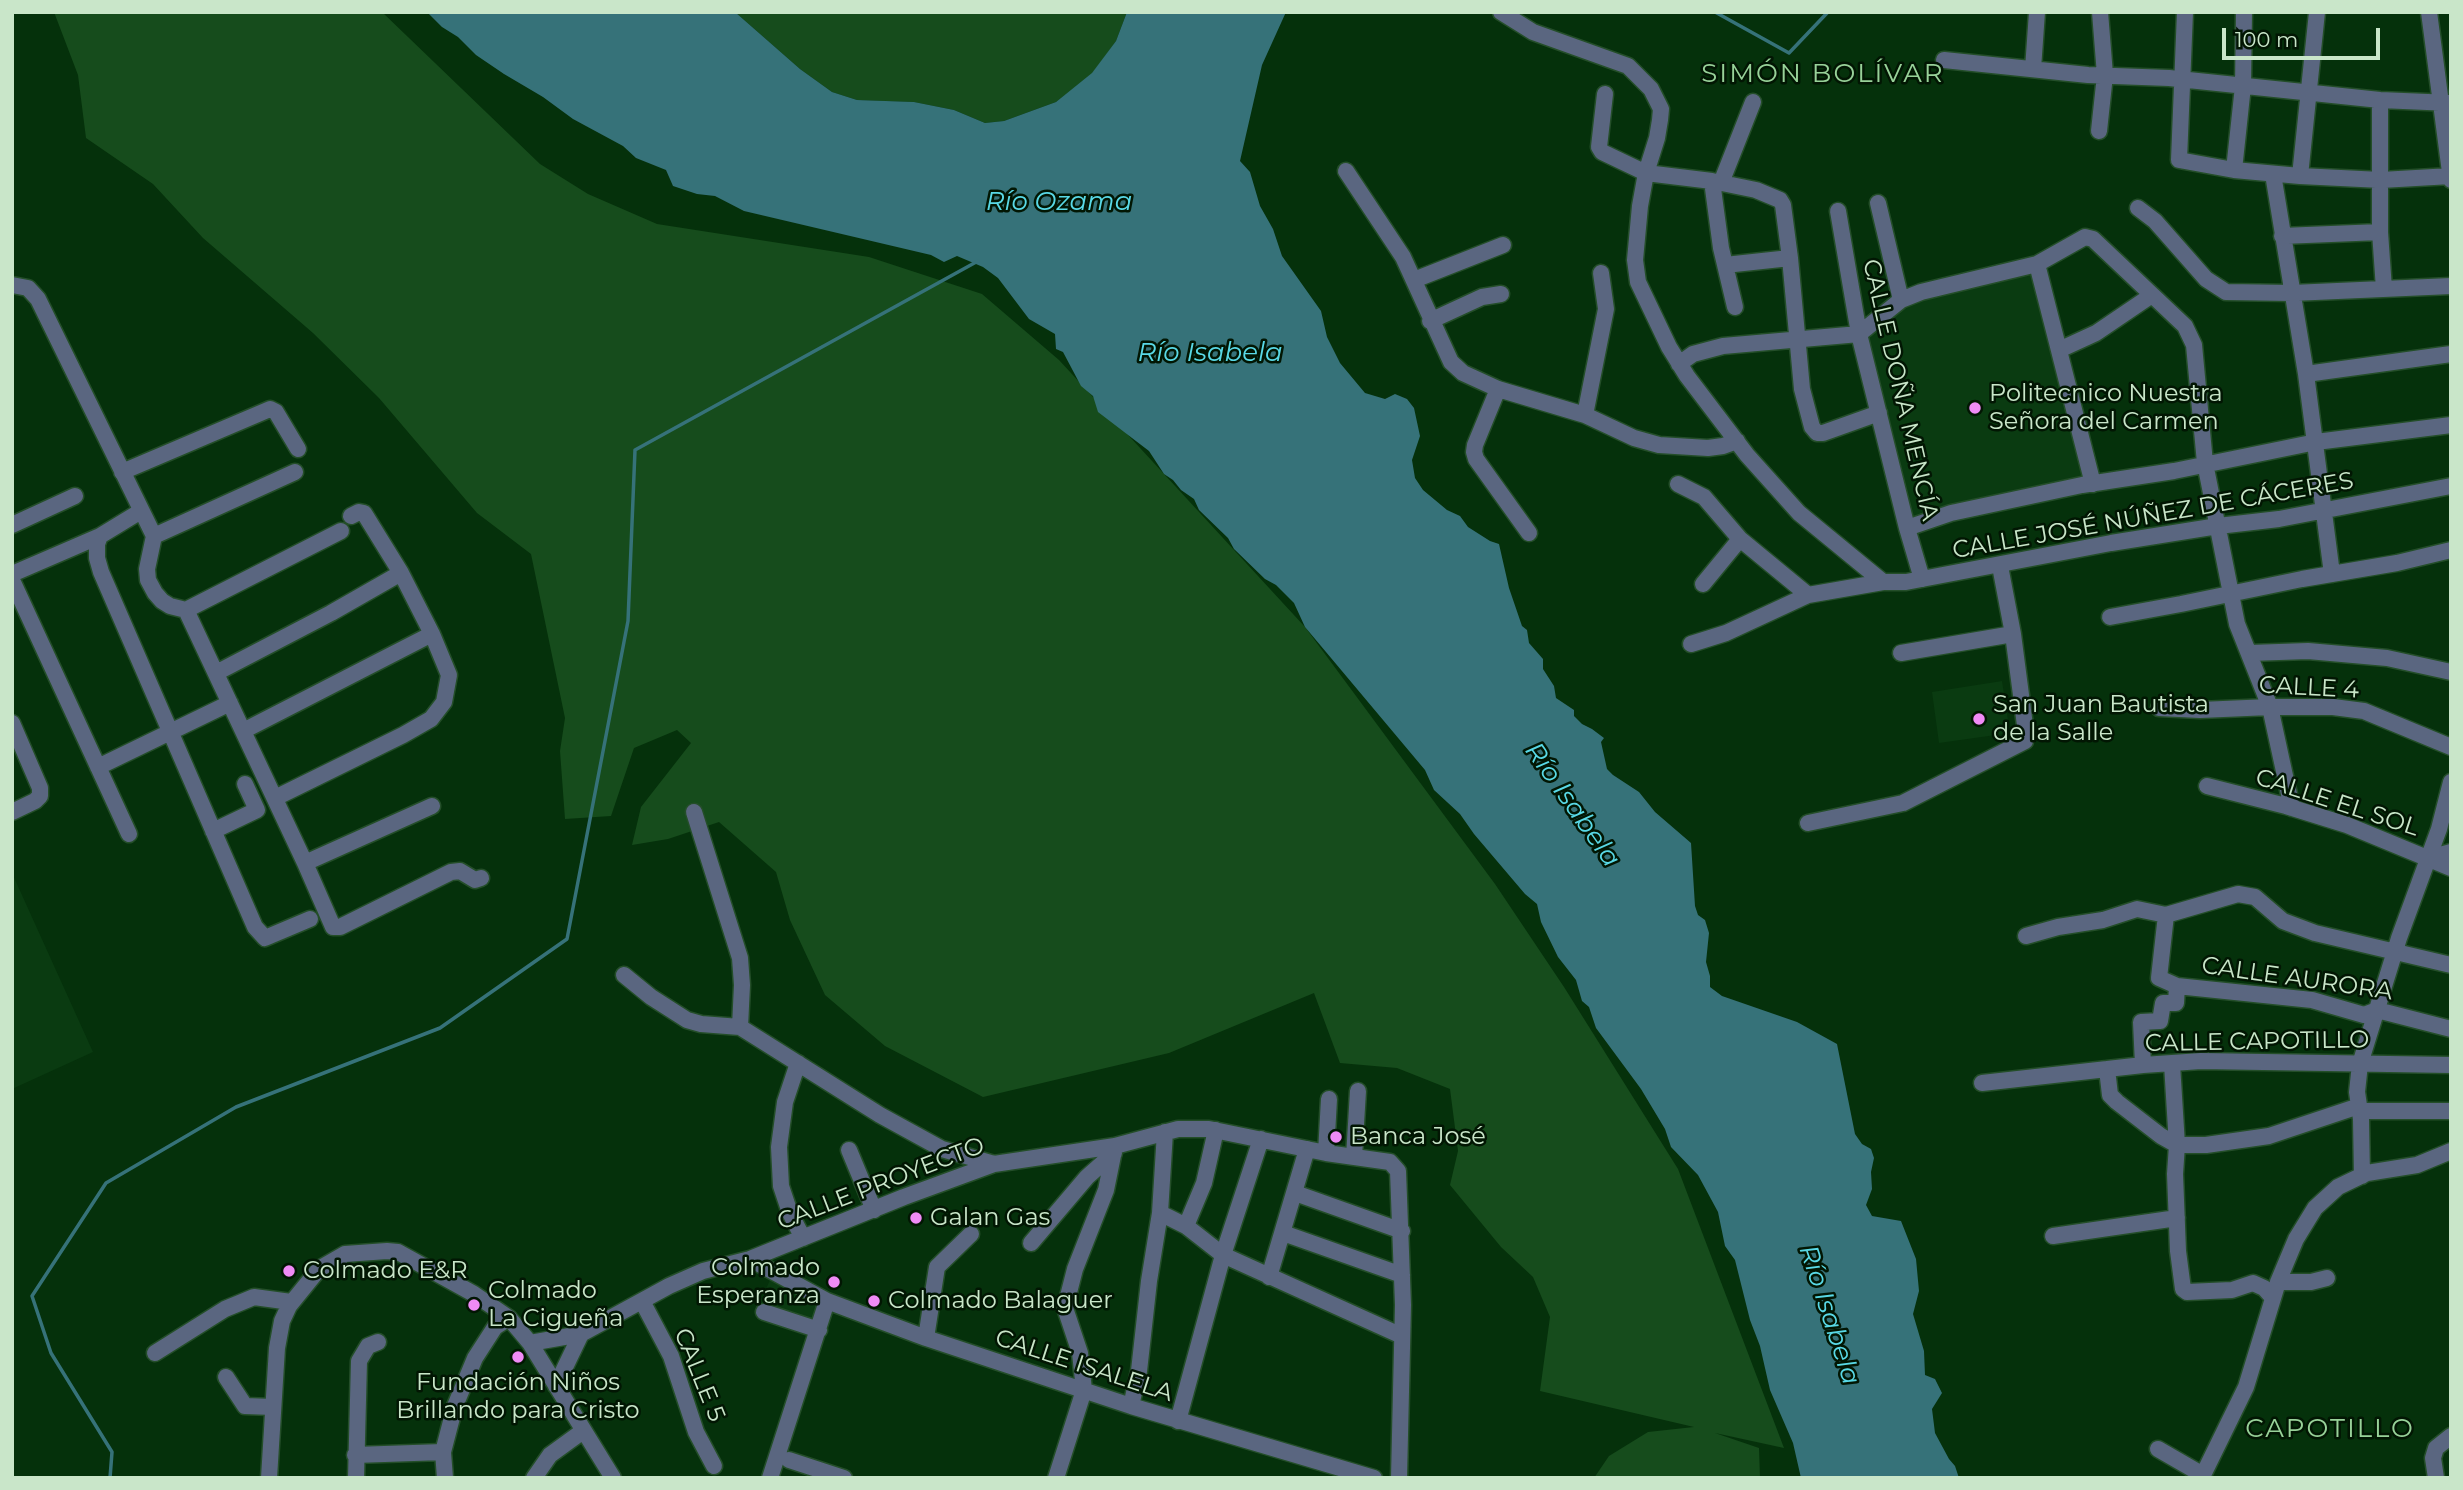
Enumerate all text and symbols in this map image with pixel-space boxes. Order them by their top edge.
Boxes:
scale bar [2225,14,2382,58]
text: 100 m [2235,27,2298,52]
district label: SIMÓN BOLÍVAR [1703,58,1943,90]
water label: Río Ozama [986,186,1132,218]
street label: CALLE DOÑA MENCÍA [1856,257,1944,523]
water label: Río Isabela [1137,337,1283,369]
place label: Politecnico Nuestra Señora del Carmen [1989,380,2223,436]
marker: Politecnico Nuestra Señora del Carmen [1967,400,1983,416]
street label: CALLE JOSÉ NÚÑEZ DE CÁCERES [1950,467,2356,565]
street label: CALLE 4 [2258,671,2360,705]
place label: San Juan Bautista de la Salle [1993,691,2209,747]
marker: San Juan Bautista de la Salle [1971,711,1987,727]
water label: Río Isabela [1518,737,1626,873]
street label: CALLE EL SOL [2252,763,2422,843]
street label: CALLE AURORA [2200,951,2394,1007]
street label: CALLE CAPOTILLO [2145,1026,2369,1058]
place label: Banca José [1350,1123,1486,1151]
marker: Banca José [1328,1129,1344,1145]
street label: CALLE PROYECTO [773,1131,989,1237]
place label: Galan Gas [930,1204,1050,1232]
marker: Galan Gas [908,1210,924,1226]
water label: Río Isabela [1792,1241,1866,1389]
place label: Colmado Esperanza [696,1254,820,1310]
place label: Colmado E&R [303,1257,468,1285]
marker: Colmado E&R [281,1263,297,1279]
marker: Colmado Esperanza [826,1274,842,1290]
place label: Colmado La Cigueña [488,1277,624,1333]
place label: Colmado Balaguer [888,1287,1113,1315]
marker: Colmado Balaguer [866,1293,882,1309]
marker: Colmado La Cigueña [466,1297,482,1313]
street label: CALLE 5 [667,1324,731,1426]
street label: CALLE ISALELA [991,1324,1177,1408]
marker: Fundación Niños Brillando para Cristo [510,1349,526,1365]
place label: Fundación Niños Brillando para Cristo [396,1369,640,1425]
district label: CAPOTILLO [2246,1413,2414,1445]

